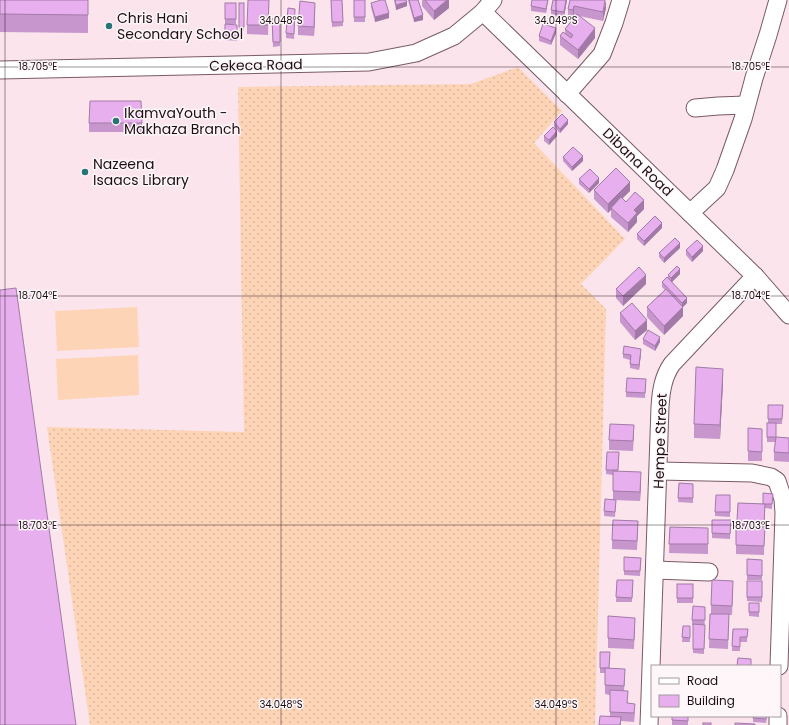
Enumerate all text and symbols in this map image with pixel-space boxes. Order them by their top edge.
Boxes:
place label: Chris Hani Secondary School [117,8,243,44]
text: 34.048°S [259,13,303,28]
text: 34.049°S [534,13,578,28]
marker: Chris Hani Secondary School [104,21,114,31]
street label: Cekeca Road [209,54,303,76]
text: 18.705°E [19,59,57,74]
text: 18.705°E [732,59,770,74]
place label: IkamvaYouth - Makhaza Branch [124,103,240,139]
marker: IkamvaYouth - Makhaza Branch [111,116,121,126]
street label: Dibana Road [598,123,678,201]
place label: Nazeena Isaacs Library [93,154,189,190]
marker: Nazeena Isaacs Library [80,167,90,177]
text: 18.704°E [19,288,57,303]
text: 18.704°E [732,288,770,303]
street label: Hempe Street [648,393,672,489]
text: 18.703°E [19,518,57,533]
text: 18.703°E [732,518,770,533]
legend [651,665,781,717]
text: Road [687,672,718,689]
text: Building [687,692,735,709]
text: 34.048°S [259,697,303,712]
text: 34.049°S [534,697,578,712]

